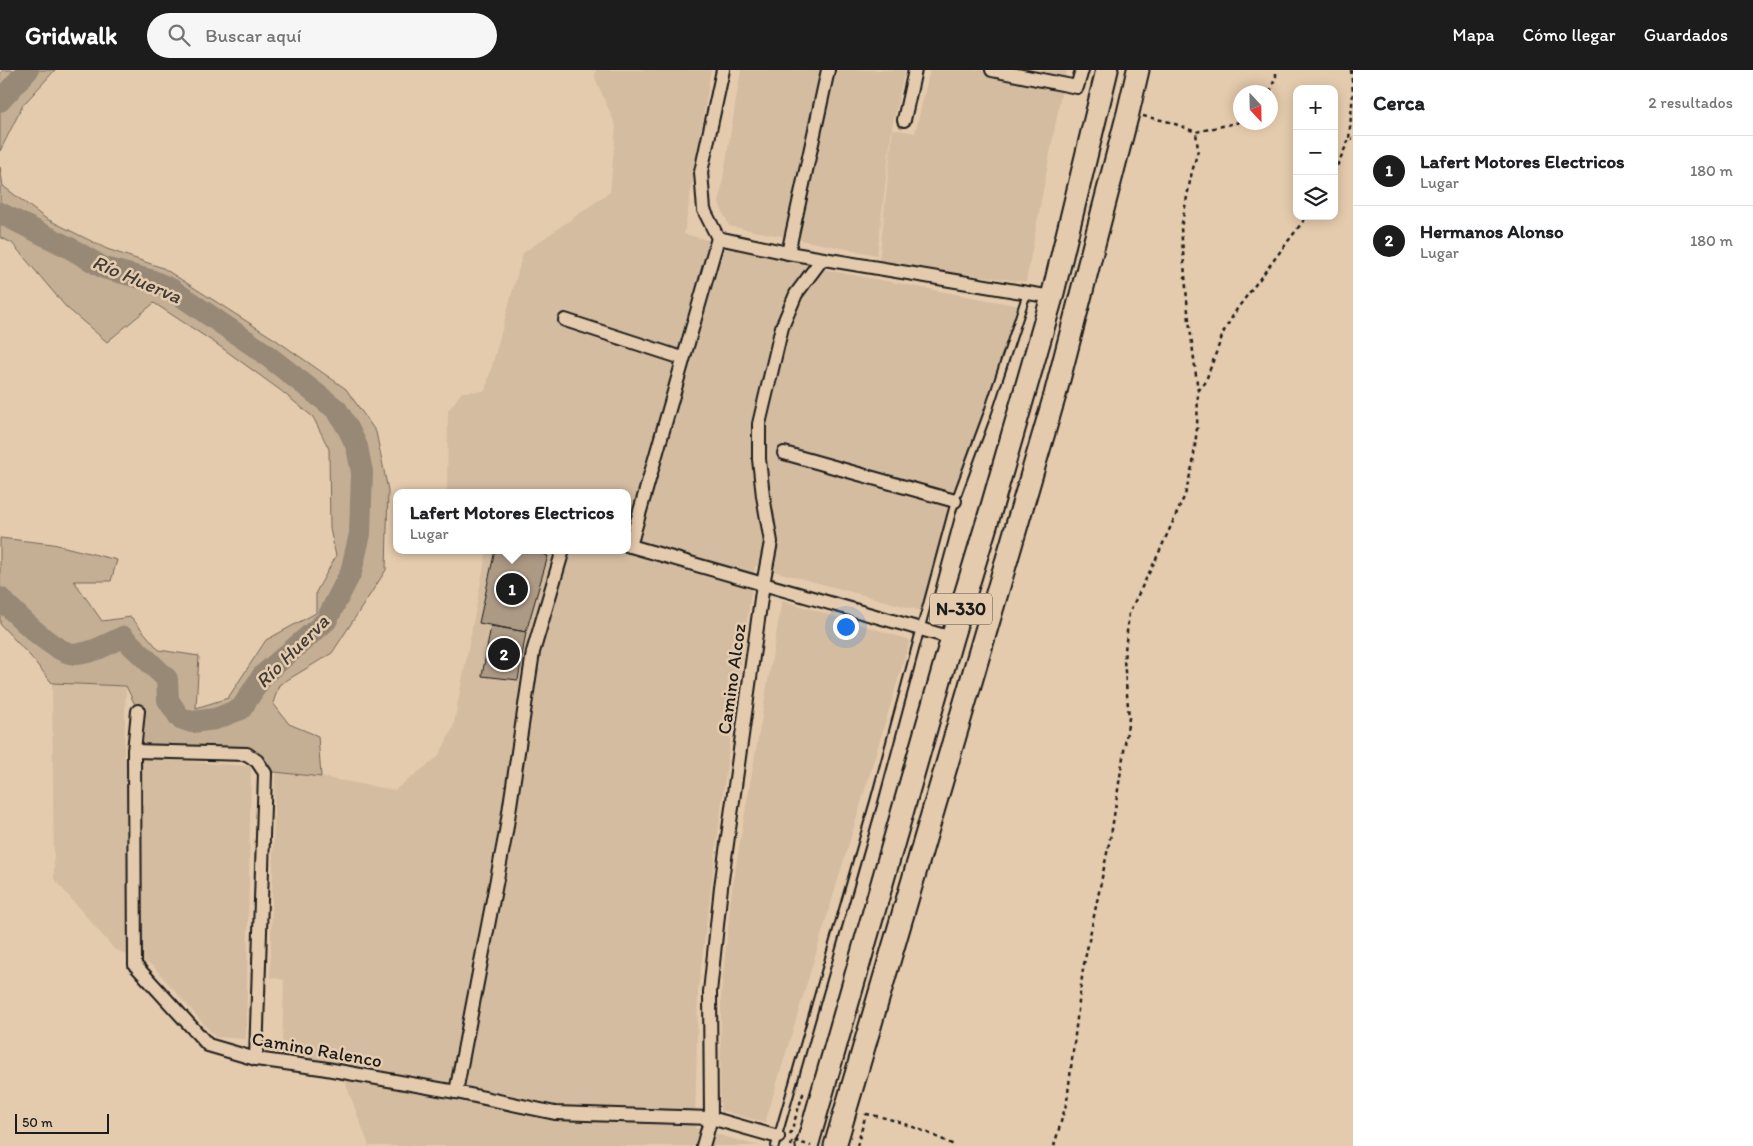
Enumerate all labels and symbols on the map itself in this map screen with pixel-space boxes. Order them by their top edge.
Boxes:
north arrow [1233,85,1278,130]
water label: Río Huerva [89,250,185,309]
pin: 1 [496,570,528,608]
road number: N-330 [930,594,992,624]
water label: Río Huerva [250,609,334,693]
your location [833,614,859,640]
street label: Camino Alcoz [712,622,751,736]
pin: 2 [488,635,520,673]
street label: Camino Ralenco [250,1027,384,1072]
scale bar [15,1111,109,1134]

